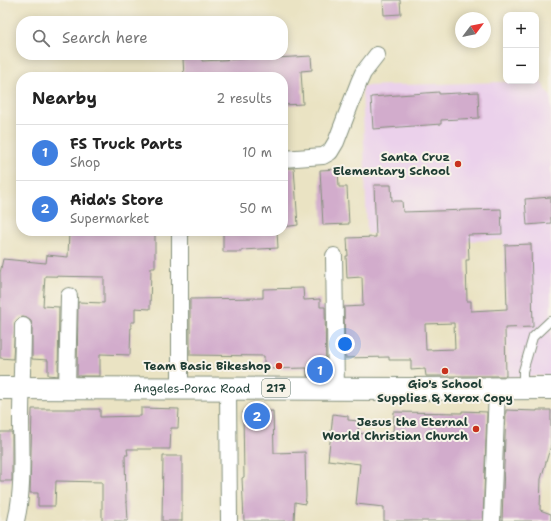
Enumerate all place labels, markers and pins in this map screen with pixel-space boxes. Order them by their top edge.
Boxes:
place label: Santa Cruz Elementary School [333,149,450,179]
marker: Santa Cruz Elementary School [453,159,463,169]
pin: 1 [307,355,333,385]
place label: Team Basic Bikeshop [143,358,271,374]
marker: Team Basic Bikeshop [274,361,284,371]
marker: Gio's School Supplies & Xerox Copy [440,366,450,376]
place label: Gio's School Supplies & Xerox Copy [377,376,513,406]
pin: 2 [244,401,270,431]
place label: Jesus the Eternal World Christian Church [322,414,468,444]
marker: Jesus the Eternal World Christian Church [471,424,481,434]

